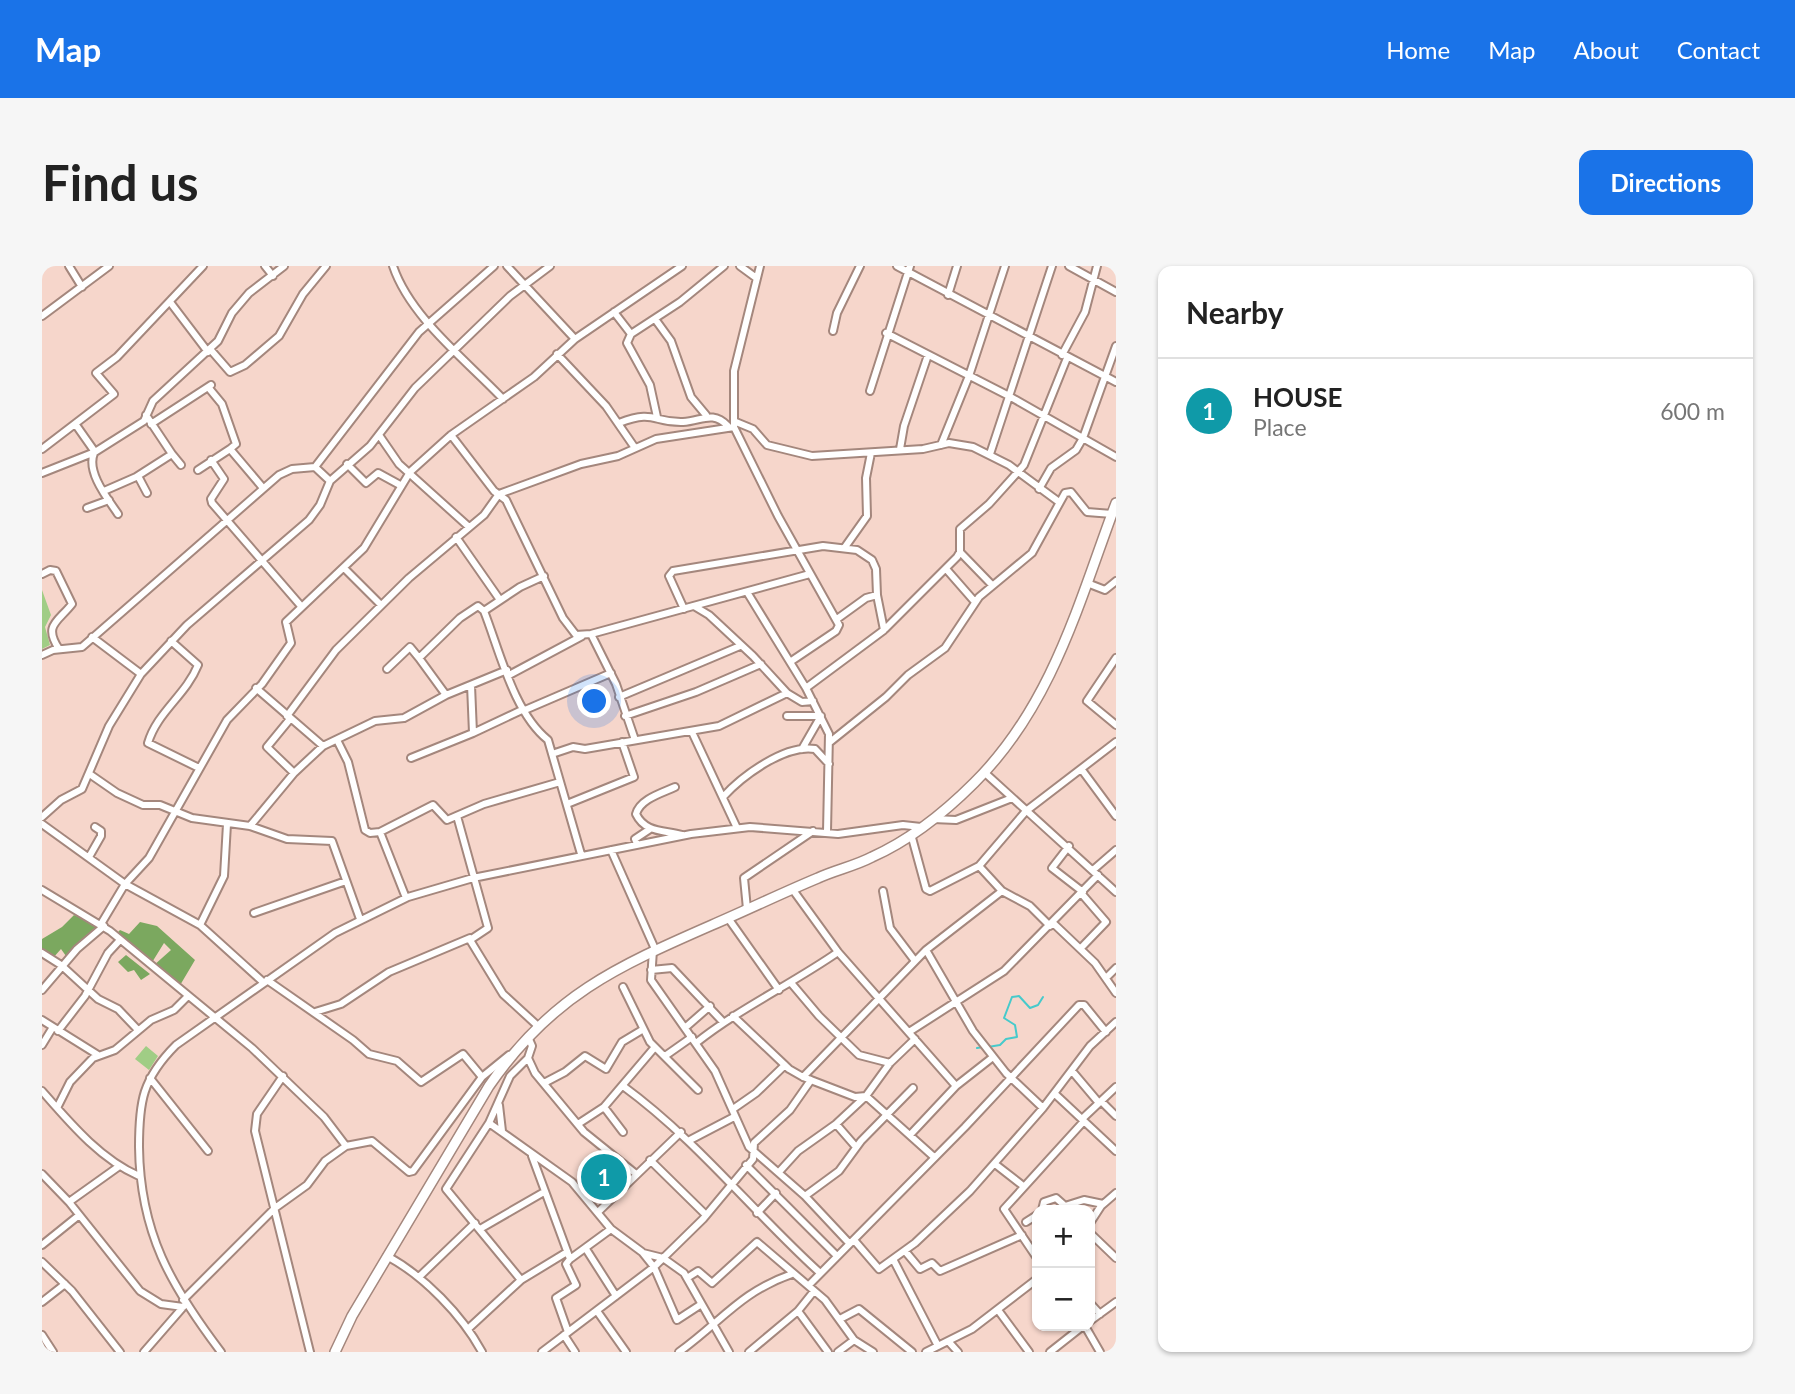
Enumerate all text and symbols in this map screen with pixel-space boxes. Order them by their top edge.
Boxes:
text: Map [35,29,101,69]
text: Home [1386,35,1450,64]
text: Map [1488,35,1536,64]
text: About [1574,35,1639,64]
text: Contact [1677,35,1760,64]
button: Directions [1579,150,1753,215]
text: Find us [42,153,199,211]
text: Nearby [1186,294,1284,330]
text: HOUSE [1253,381,1343,413]
text: 1 [1202,397,1216,425]
text: 600 m [1660,397,1725,425]
text: Place [1253,413,1307,441]
your location [577,684,611,718]
pin: 1 [581,1151,627,1203]
map controls [1032,1205,1095,1331]
button: + [1032,1205,1095,1268]
button: − [1032,1268,1095,1331]

